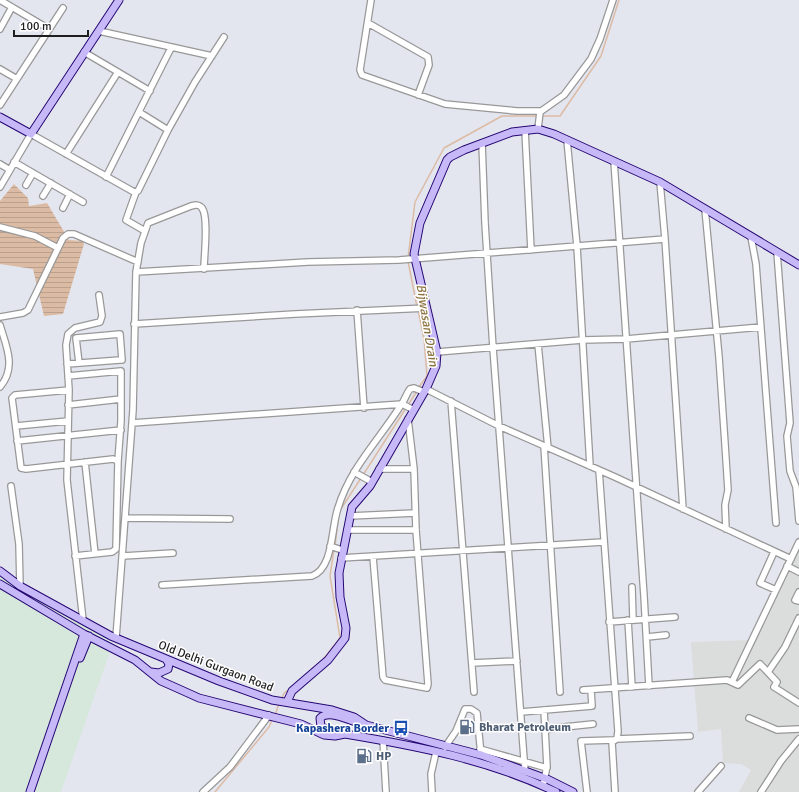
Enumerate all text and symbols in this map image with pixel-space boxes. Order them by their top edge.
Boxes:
scale bar [14,12,88,38]
text: 100 m [20,19,52,34]
water label: Bijwasan Drain [413,283,442,368]
street label: Old Delhi Gurgaon Road [156,638,276,695]
fuel station icon: Bharat Petroleum [458,718,476,736]
bus stop icon: Kapashera Border [392,719,410,737]
place label: Bharat Petroleum [479,720,571,735]
place label: Kapashera Border [296,721,389,736]
fuel station icon: HP [355,747,373,765]
place label: HP [376,749,391,764]

